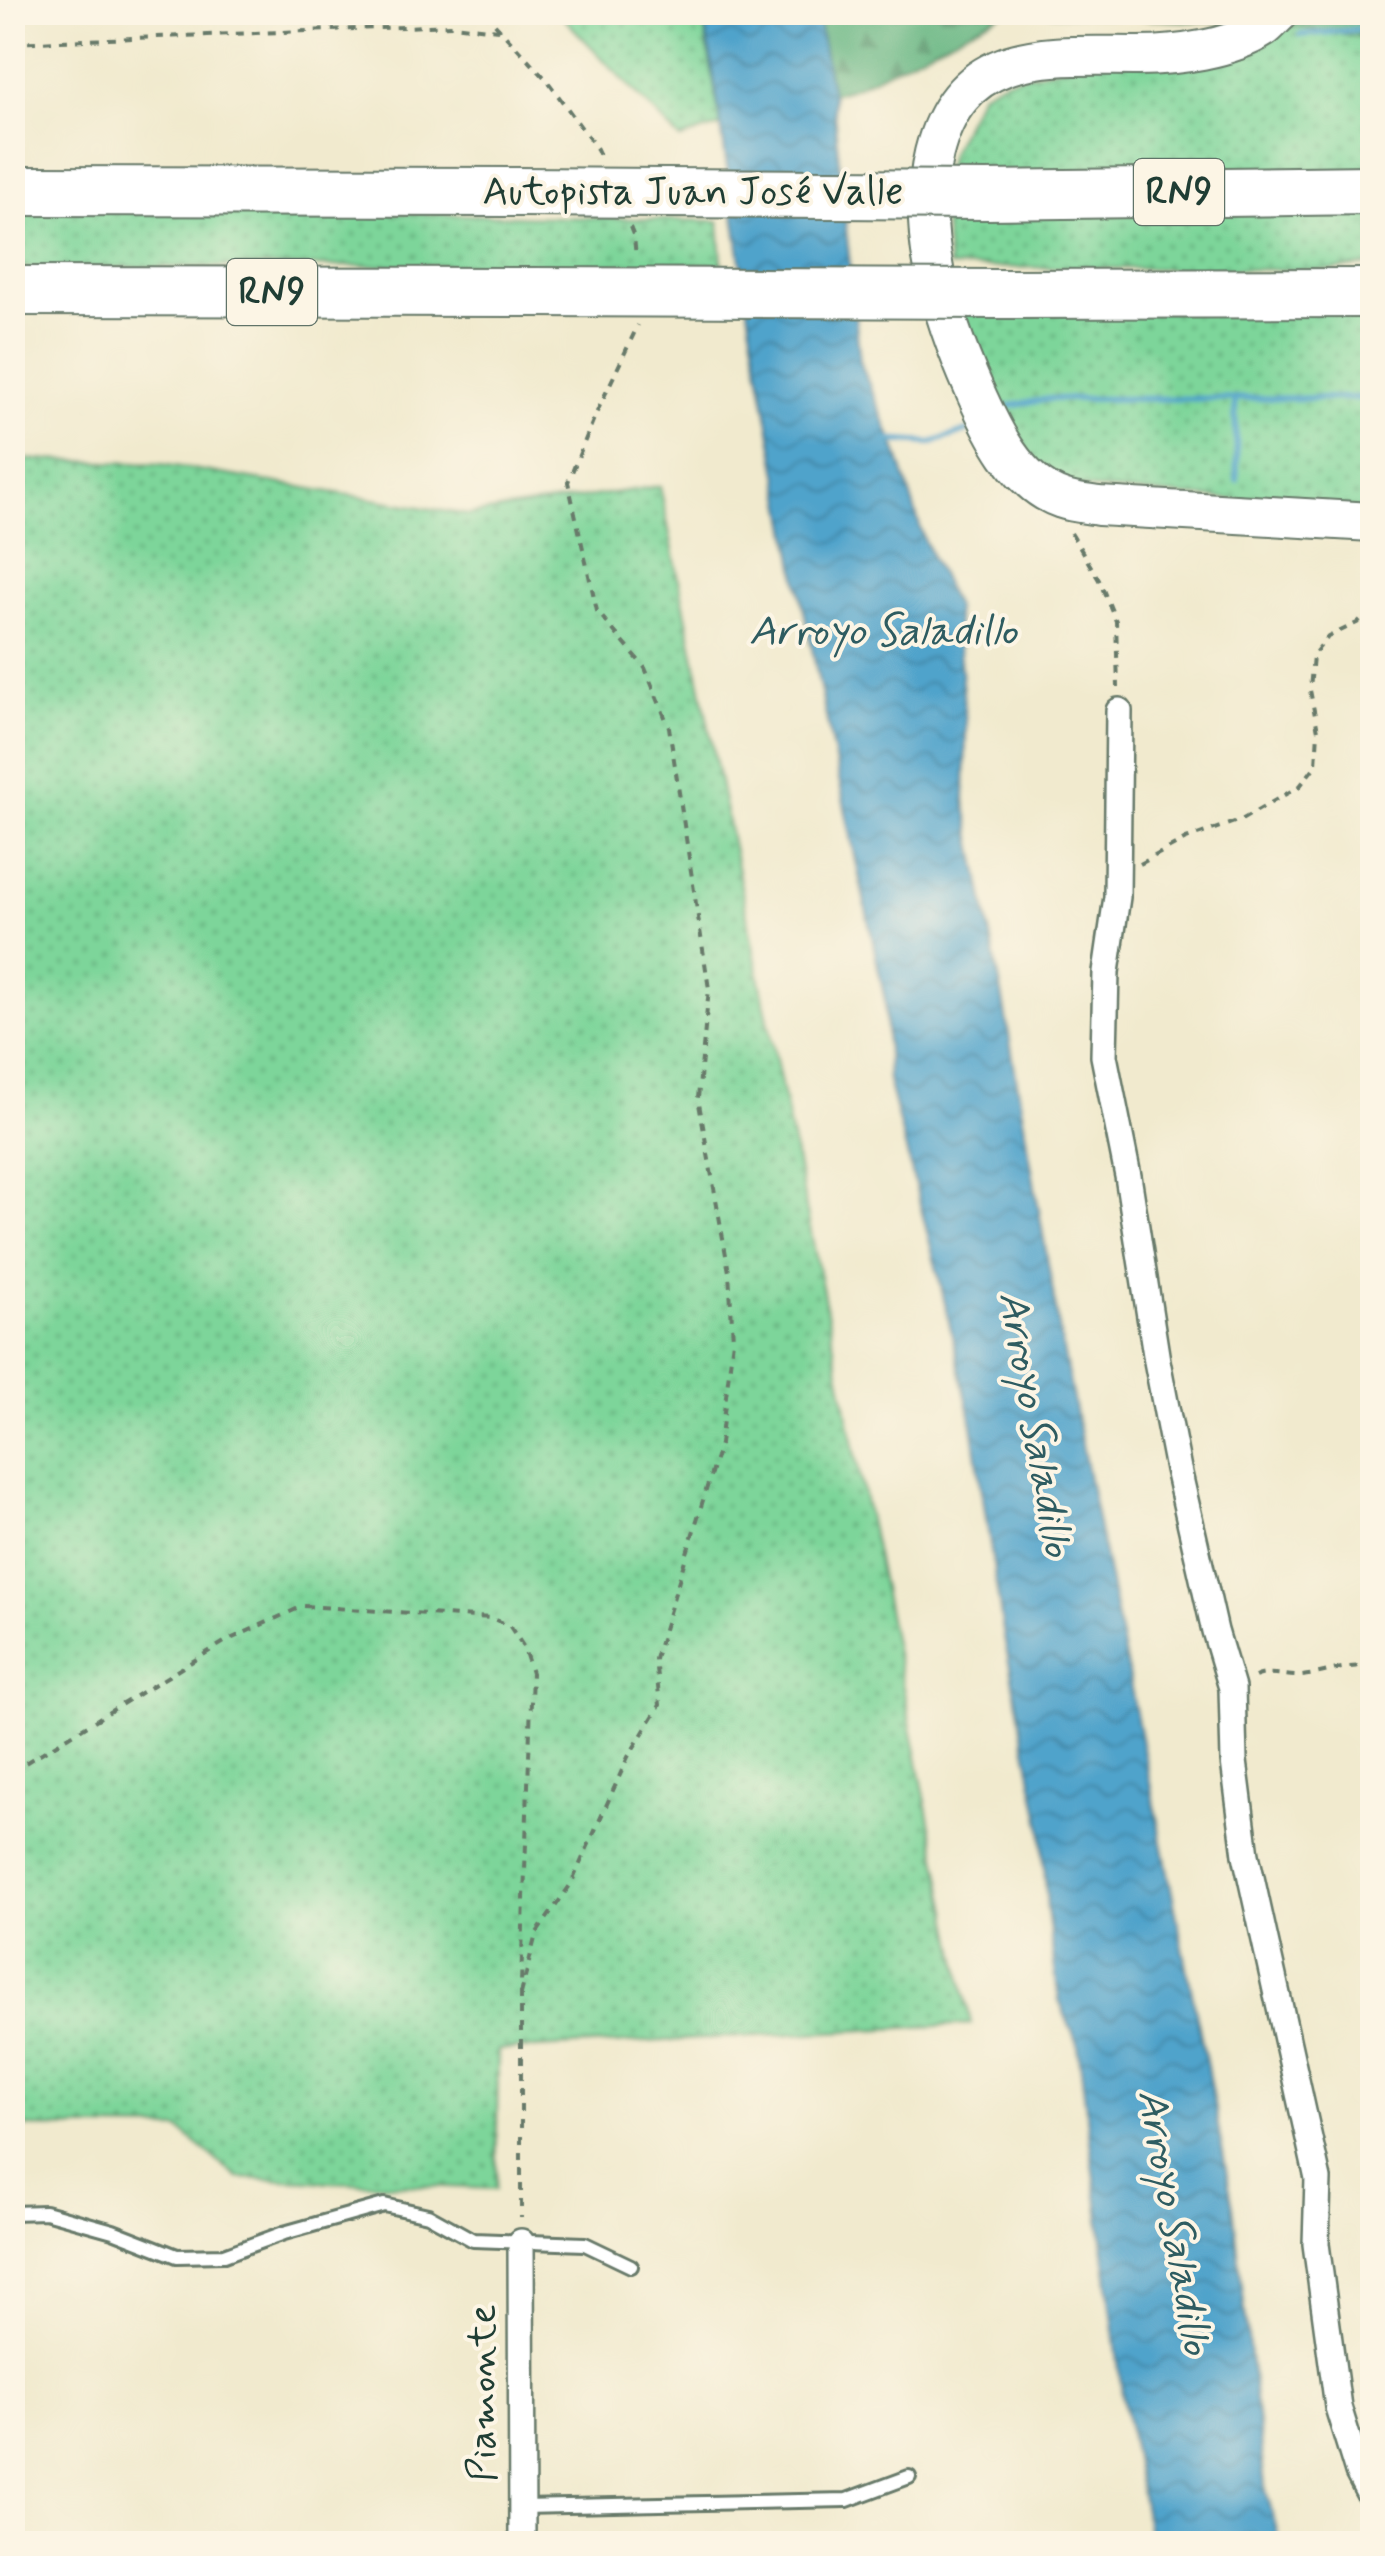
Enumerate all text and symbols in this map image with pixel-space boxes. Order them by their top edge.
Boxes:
road number: RN9 [1134,159,1224,225]
street label: Autopista Juan José Valle [483,167,903,219]
road number: RN9 [227,259,317,325]
water label: Arroyo Saladillo [749,605,1019,660]
water label: Arroyo Saladillo [984,1287,1085,1563]
water label: Arroyo Saladillo [1123,2085,1224,2361]
street label: Piamonte [458,2304,510,2482]

